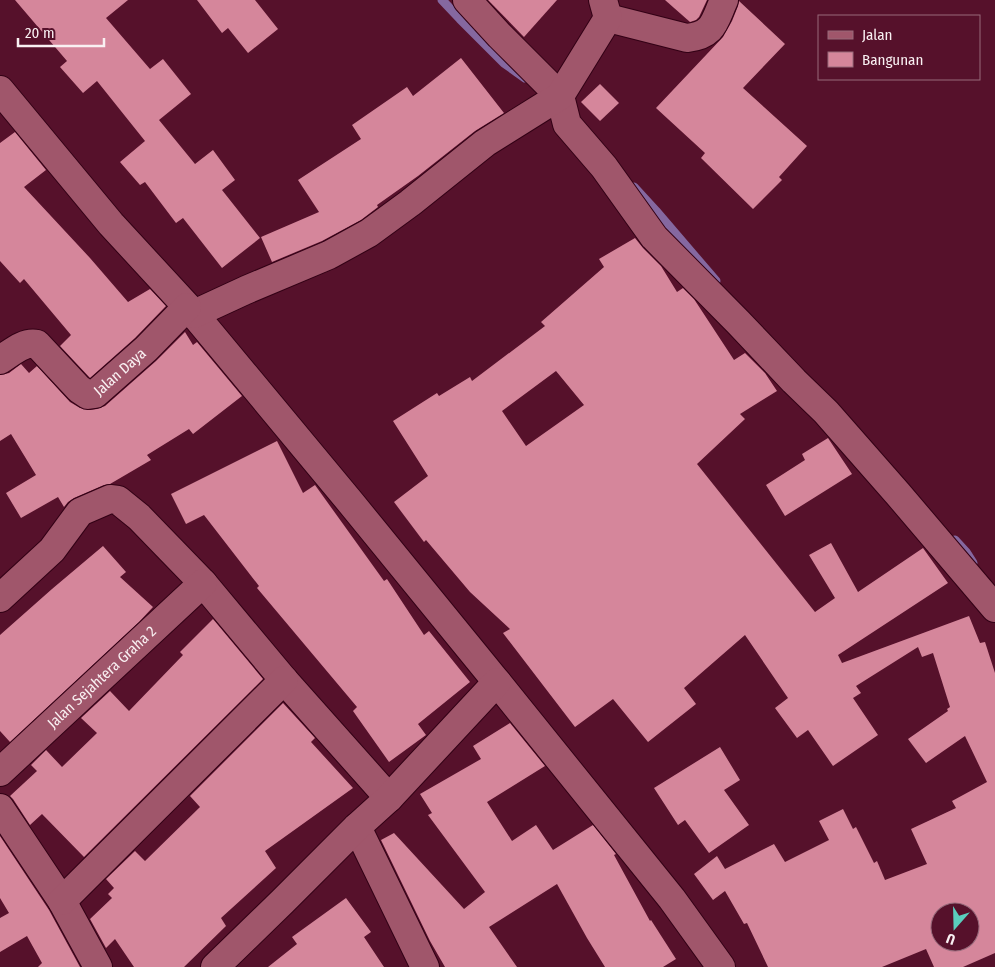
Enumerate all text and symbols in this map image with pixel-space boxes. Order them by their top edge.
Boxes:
scale bar [18,15,104,47]
legend [818,15,980,80]
text: 20 m [25,24,55,42]
text: Jalan [862,26,892,44]
text: Bangunan [862,51,923,69]
street label: Jalan Daya [90,344,150,400]
street label: Jalan Sejahtera Graha 2 [44,622,160,732]
north arrow [930,902,980,952]
text: U [944,929,957,948]

